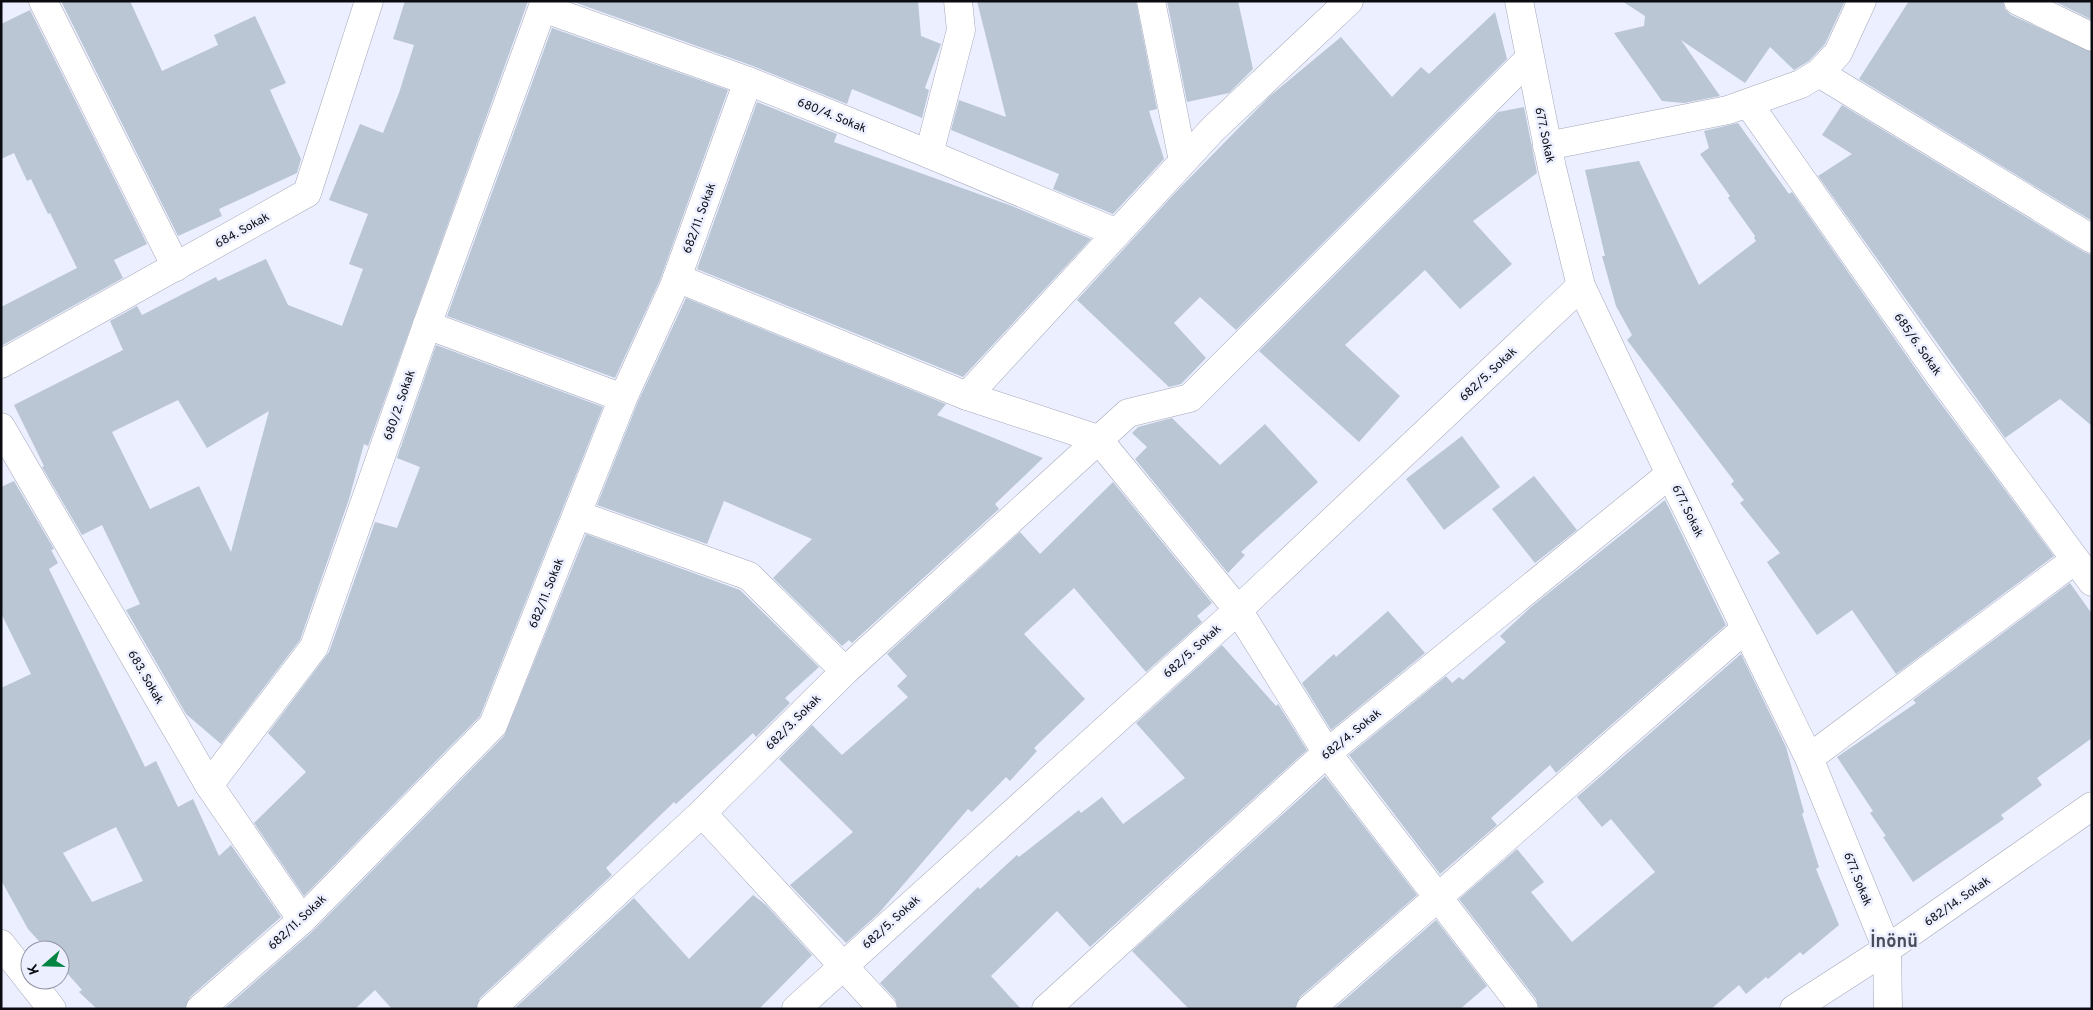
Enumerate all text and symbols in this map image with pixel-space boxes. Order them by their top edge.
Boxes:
street label: 680/4. Sokak [795,95,869,137]
street label: 677. Sokak [1530,106,1558,165]
street label: 682/11. Sokak [680,181,720,256]
street label: 684. Sokak [212,209,273,252]
street label: 685/6. Sokak [1890,310,1945,379]
street label: 682/5. Sokak [1457,344,1521,405]
street label: 680/2. Sokak [380,368,419,443]
street label: 677. Sokak [1667,482,1707,540]
street label: 682/11. Sokak [526,556,568,631]
street label: 682/5. Sokak [1160,621,1225,682]
street label: 683. Sokak [123,648,167,707]
street label: 682/3. Sokak [762,691,825,754]
street label: 682/4. Sokak [1318,706,1385,764]
street label: 677. Sokak [1839,850,1875,909]
street label: 682/14. Sokak [1921,873,1994,930]
street label: 682/11. Sokak [265,892,330,954]
street label: 682/5. Sokak [859,892,924,953]
district label: İnönü [1870,929,1918,954]
north arrow [20,940,70,990]
text: K [24,961,44,977]

